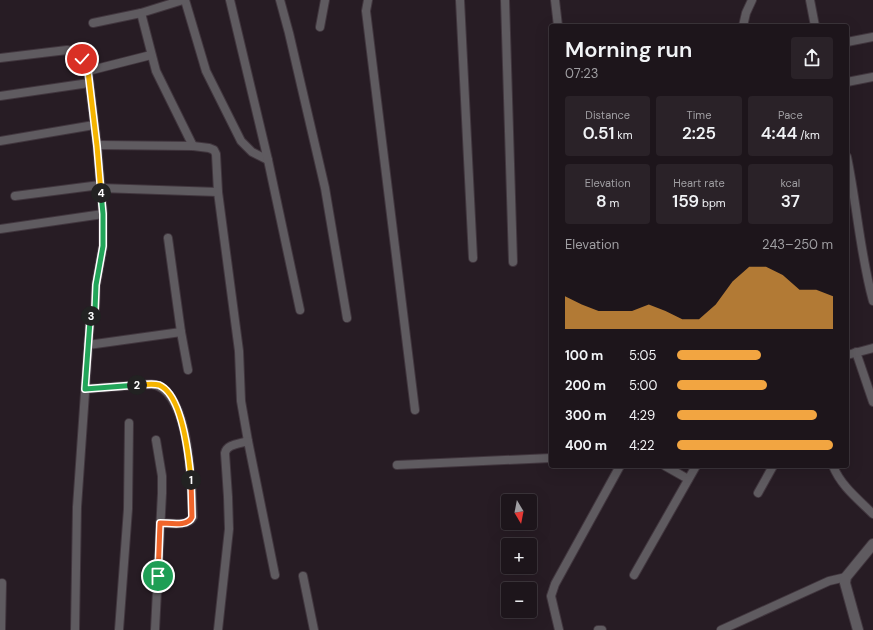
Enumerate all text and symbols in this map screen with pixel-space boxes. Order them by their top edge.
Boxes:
text: Morning run [565,35,692,64]
button: share [791,37,833,79]
pin [65,42,99,76]
icon: check [71,48,93,70]
text: 07:23 [565,65,598,82]
text: Distance [585,108,630,122]
text: Time [687,108,711,122]
text: Pace [778,108,803,122]
text: 0.51 [583,122,614,144]
text: 2:25 [682,122,716,144]
text: 4:44 [761,122,797,144]
text: km [614,128,633,142]
text: /km [797,128,820,142]
text: Elevation [585,176,631,190]
text: Heart rate [673,176,725,190]
text: kcal [780,176,800,190]
pin: 4 [91,183,111,203]
text: 4 [97,186,105,200]
text: 8 [596,190,607,212]
text: 159 [672,190,699,212]
text: 37 [781,190,800,212]
text: m [607,196,619,210]
text: bpm [699,196,726,210]
text: Elevation [565,236,619,253]
text: 243–250 m [762,236,833,253]
pin: 3 [81,306,101,326]
text: 3 [88,309,94,323]
text: 100 m [565,347,603,364]
text: 5:05 [629,347,656,364]
pin: 2 [127,375,147,395]
text: 200 m [565,377,606,394]
text: 5:00 [629,377,657,394]
text: 2 [134,378,140,392]
text: 300 m [565,407,606,424]
text: 4:29 [629,407,655,424]
text: 400 m [565,437,607,454]
text: 4:22 [629,437,655,454]
pin: 1 [181,470,201,490]
text: 1 [189,473,193,487]
north arrow [501,494,537,530]
map controls [501,494,537,618]
button: + [501,538,537,574]
pin [141,559,175,593]
icon: arrive [147,565,169,587]
button: − [501,582,537,618]

